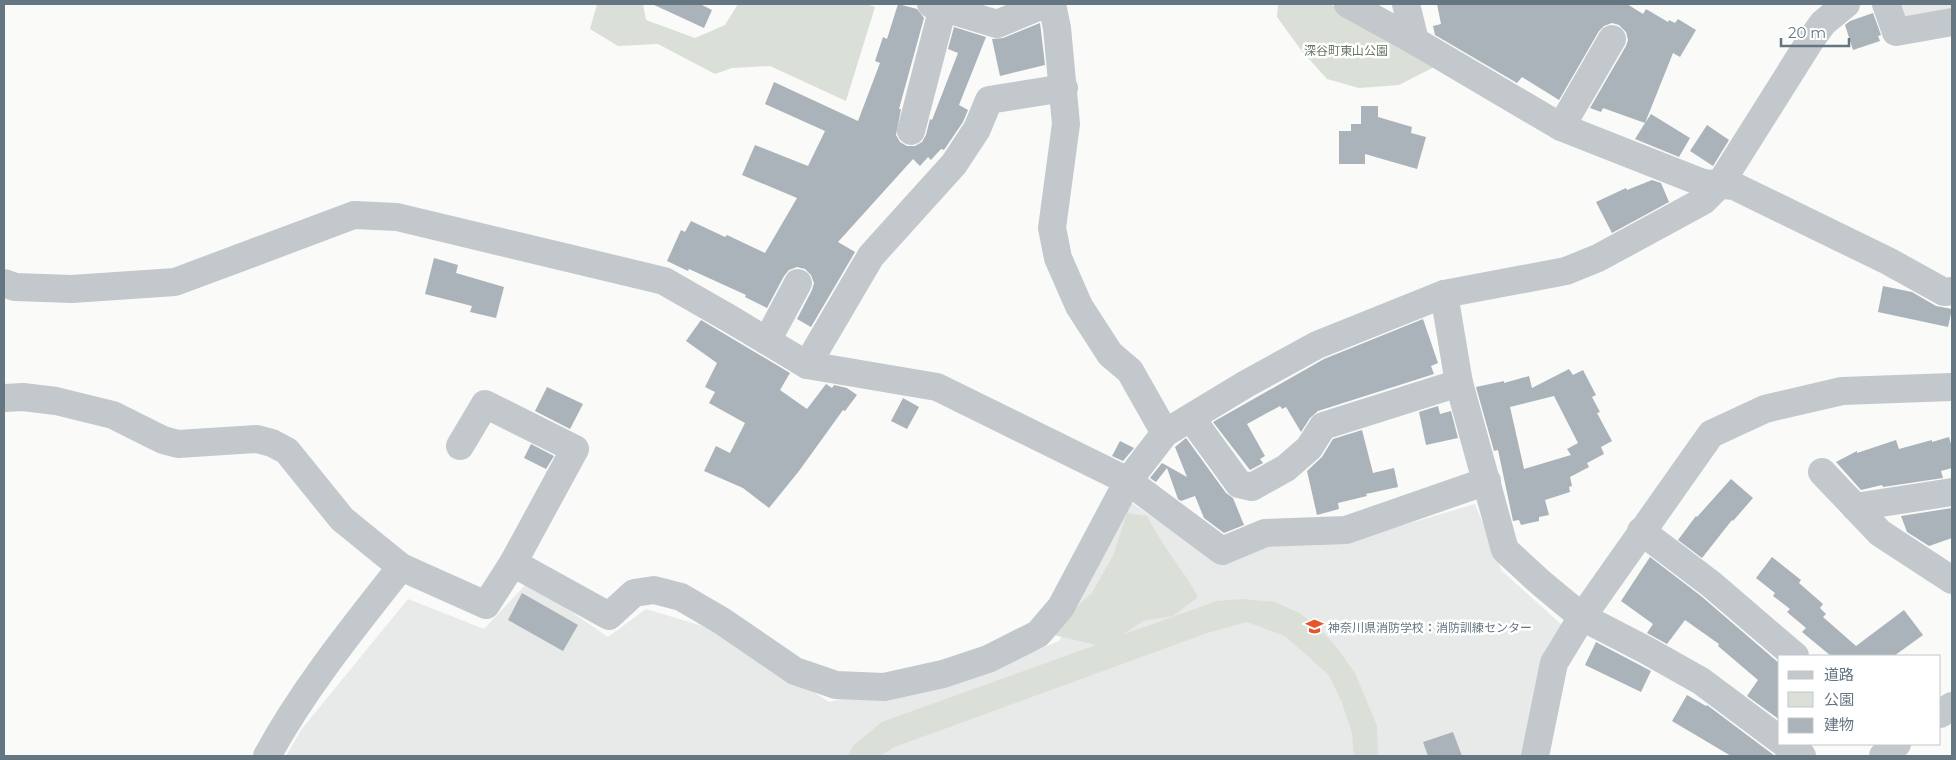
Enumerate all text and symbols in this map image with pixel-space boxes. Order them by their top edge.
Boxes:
scale bar [1781,15,1848,47]
text: 20 m [1788,23,1826,42]
park label: 深谷町東山公園 [1304,43,1388,58]
school or university icon: 神奈川県消防学校：消防訓練センター [1304,617,1324,637]
place label: 神奈川県消防学校：消防訓練センター [1328,620,1532,635]
legend [1778,655,1941,745]
text: 道路 [1824,665,1854,684]
text: 公園 [1824,690,1854,709]
text: 建物 [1824,715,1854,734]

